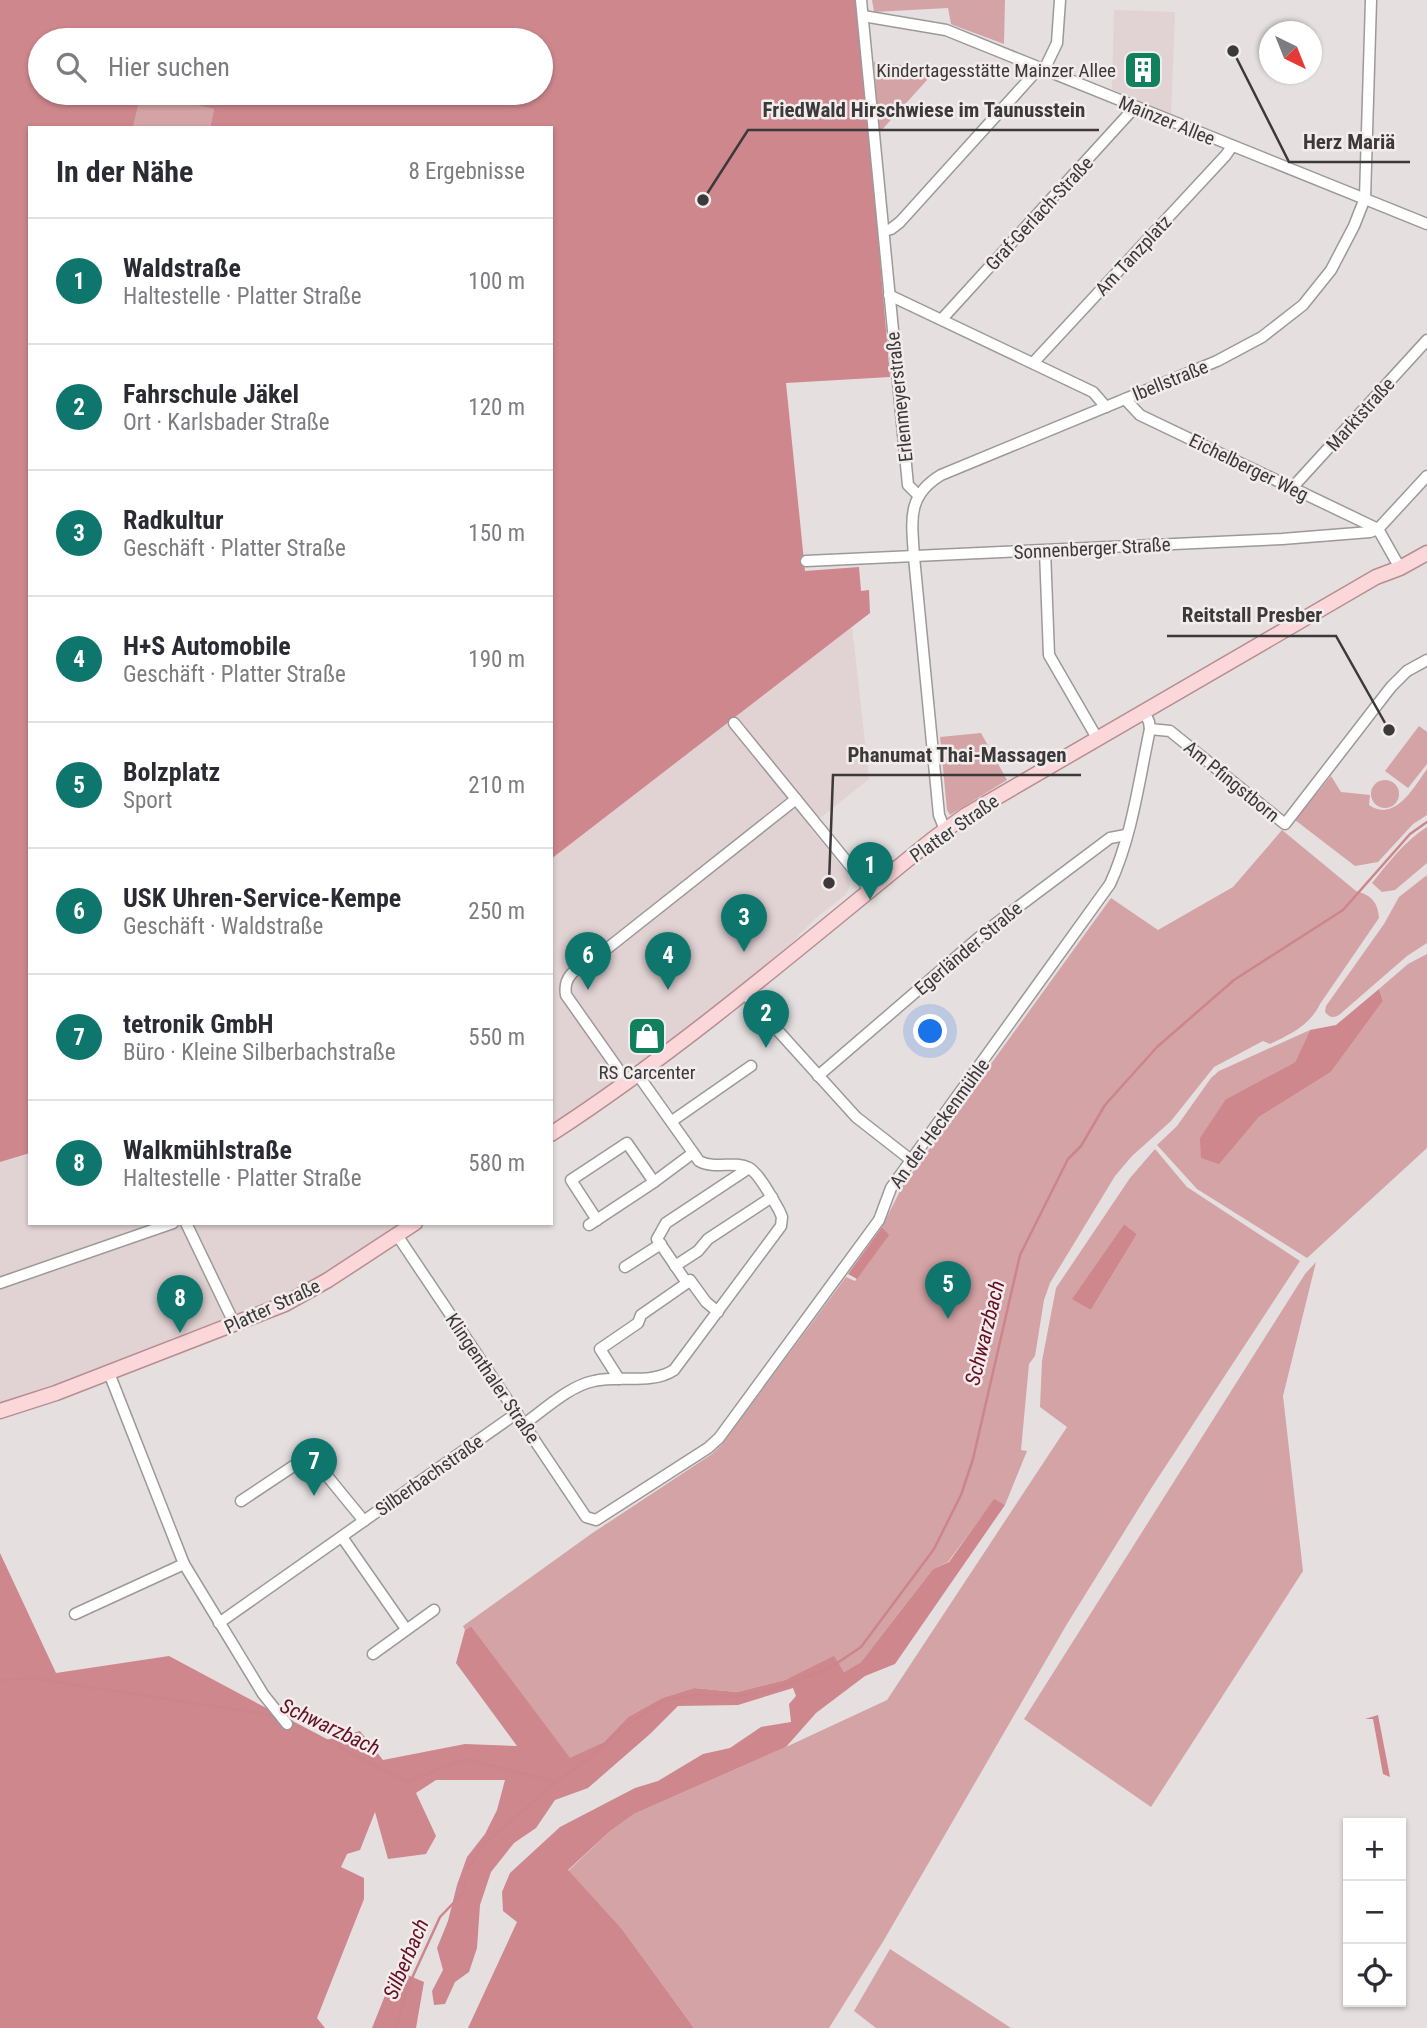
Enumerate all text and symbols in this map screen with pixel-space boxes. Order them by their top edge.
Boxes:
north arrow [1259,21,1322,84]
search box [28,28,553,105]
icon: search [52,48,90,86]
building icon: Kindertagesstätte Mainzer Allee [1122,49,1164,91]
text: Hier suchen [108,52,230,82]
place label: Kindertagesstätte Mainzer Allee [876,59,1116,82]
callout: FriedWald Hirschwiese im Taunusstein [748,88,1099,130]
street label: Mainzer Allee [1115,91,1218,150]
text: FriedWald Hirschwiese im Taunusstein [763,98,1085,122]
callout: Herz Mariä [1289,120,1410,162]
text: Herz Mariä [1303,130,1395,154]
street label: Graf-Gerlach-Straße [981,152,1098,275]
text: In der Nähe [56,154,193,189]
text: 8 Ergebnisse [408,158,525,185]
street label: Am Tanzplatz [1090,210,1176,300]
text: Waldstraße [123,253,241,283]
text: 1 [73,268,85,295]
text: 100 m [468,268,525,295]
text: Haltestelle · Platter Straße [123,283,362,310]
street label: Erlenmeyerstraße [881,331,918,463]
street label: Ibellstraße [1129,355,1211,406]
street label: Marktstraße [1321,373,1399,456]
text: Fahrschule Jäkel [123,379,299,409]
text: 2 [73,394,85,421]
text: 120 m [468,394,525,421]
text: Ort · Karlsbader Straße [123,409,330,436]
street label: Eichelberger Weg [1185,429,1312,506]
text: Radkultur [123,505,224,535]
text: 3 [73,520,85,547]
text: 150 m [468,520,525,547]
street label: Sonnenberger Straße [1013,533,1171,564]
text: Geschäft · Platter Straße [123,535,346,562]
callout: Reitstall Presber [1167,594,1336,636]
text: Reitstall Presber [1182,603,1322,627]
text: H+S Automobile [123,631,291,661]
text: 4 [73,646,85,673]
text: 190 m [468,646,525,673]
text: Geschäft · Platter Straße [123,661,346,688]
callout: Phanumat Thai-Massagen [833,733,1081,775]
street label: Am Pfingstborn [1179,736,1284,827]
text: Phanumat Thai-Massagen [847,743,1067,767]
text: Bolzplatz [123,757,220,787]
text: 5 [73,772,85,799]
text: 210 m [468,772,525,799]
text: Sport [123,787,172,814]
street label: Platter Straße [905,789,1003,867]
pin: 1 [847,842,893,900]
text: USK Uhren-Service-Kempe [123,883,401,913]
pin: 3 [721,894,767,952]
street label: Egerländer Straße [910,897,1027,1000]
text: 6 [73,898,85,925]
text: 250 m [468,898,525,925]
text: Geschäft · Waldstraße [123,913,323,940]
pin: 6 [565,932,611,990]
pin: 4 [645,932,691,990]
pin: 2 [743,990,789,1048]
text: tetronik GmbH [123,1009,274,1039]
your location [913,1014,947,1048]
shop icon: RS Carcenter [626,1015,668,1057]
text: 7 [73,1024,85,1051]
text: 550 m [468,1024,525,1051]
text: Büro · Kleine Silberbachstraße [123,1039,396,1066]
street label: An der Heckenmühle [885,1054,994,1193]
place label: RS Carcenter [599,1061,696,1084]
text: Walkmühlstraße [123,1135,292,1165]
text: 8 [73,1150,85,1177]
text: 580 m [468,1150,525,1177]
text: Haltestelle · Platter Straße [123,1165,362,1192]
pin: 5 [925,1261,971,1319]
street label: Platter Straße [221,1274,324,1339]
pin: 8 [157,1275,203,1333]
water label: Schwarzbach [960,1278,1010,1388]
street label: Klingenthaler Straße [441,1309,545,1448]
street label: Silberbachstraße [371,1430,488,1521]
pin: 7 [291,1438,337,1496]
water label: Schwarzbach [276,1694,384,1760]
map controls [1343,1818,1406,2007]
button: + [1343,1818,1406,1881]
button: − [1343,1881,1406,1944]
water label: Silberbach [378,1915,434,2003]
button: locate [1343,1944,1406,2007]

